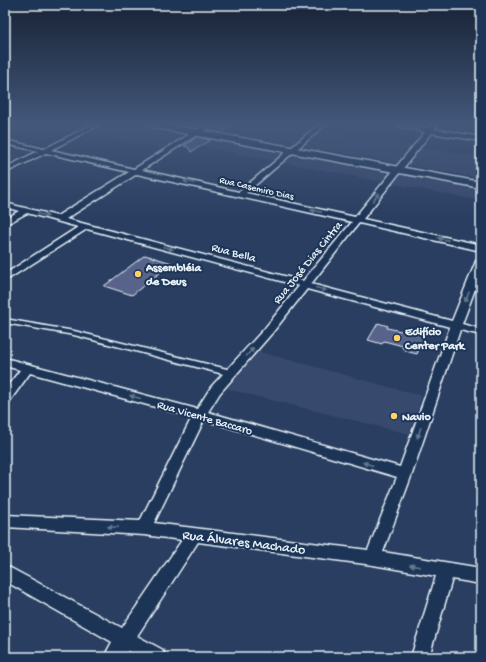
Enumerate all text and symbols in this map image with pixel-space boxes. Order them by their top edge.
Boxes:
street label: Rua Casemiro Dias [218,175,295,203]
one-way arrow [183,179,195,185]
one-way arrow [372,192,381,203]
one-way arrow [310,207,322,213]
one-way arrow [36,212,49,218]
street label: Rua José Dias Cintra [271,219,346,307]
one-way arrow [437,236,449,242]
street label: Rua Bella [210,241,258,267]
one-way arrow [163,245,175,251]
place label: Assembléia de Deus [145,262,202,290]
marker: Assembléia de Deus [133,269,143,279]
one-way arrow [315,286,327,292]
one-way arrow [463,292,469,304]
place label: Edifício Center Park [404,326,466,354]
marker: Edifício Center Park [392,333,402,343]
one-way arrow [245,347,254,357]
one-way arrow [129,394,141,400]
street label: Rua Vicente Baccaro [155,399,254,439]
marker: Navio [389,411,399,421]
place label: Navio [402,411,431,425]
one-way arrow [416,428,422,440]
one-way arrow [361,461,373,467]
one-way arrow [107,523,119,530]
street label: Rua Álvares Machado [181,527,306,559]
one-way arrow [409,562,421,568]

